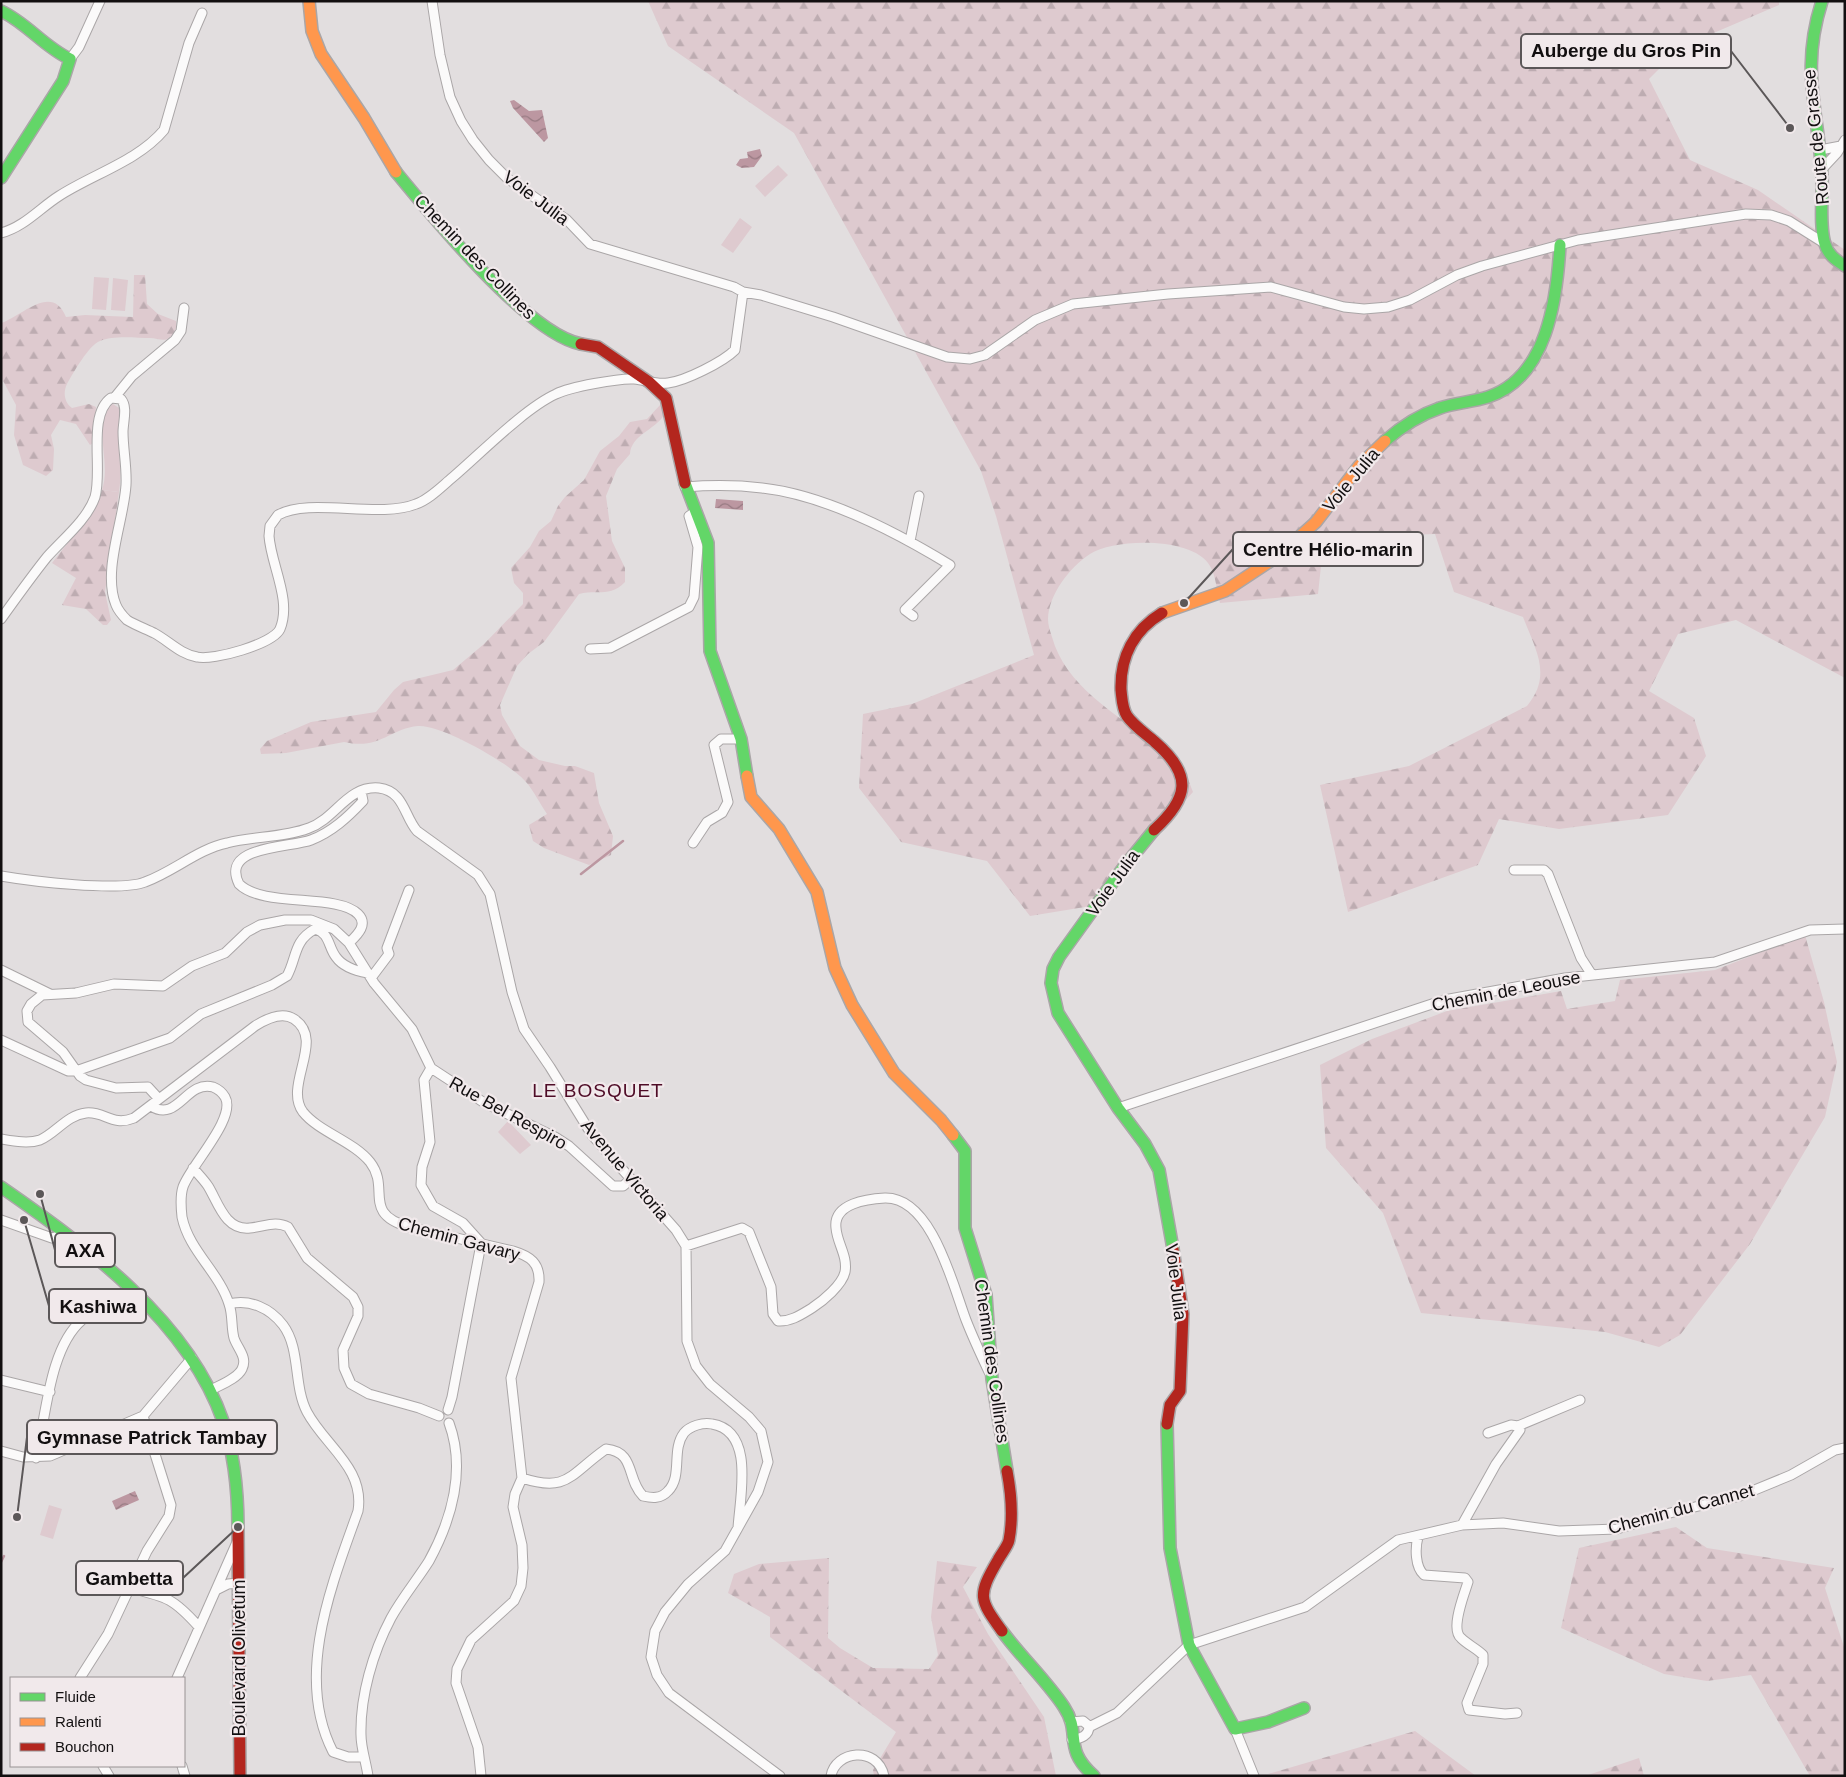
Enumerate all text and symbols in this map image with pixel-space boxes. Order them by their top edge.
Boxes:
callout: Auberge du Gros Pin [1521,34,1731,68]
text: Auberge du Gros Pin [1531,40,1721,61]
street label: Route de Grasse [1799,68,1833,206]
street label: Voie Julia [499,167,574,230]
street label: Chemin des Collines [410,191,540,323]
street label: Voie Julia [1319,443,1384,516]
callout: Centre Hélio-marin [1233,532,1423,566]
text: Centre Hélio-marin [1243,539,1413,560]
street label: Voie Julia [1082,845,1144,920]
street label: Chemin de Leouse [1430,967,1582,1015]
street label: Rue Bel Respiro [446,1072,570,1154]
district label: LE BOSQUET [532,1080,664,1101]
street label: Avenue Victoria [577,1116,674,1225]
street label: Chemin Gavary [396,1213,522,1265]
callout: AXA [55,1233,115,1267]
text: AXA [65,1240,105,1261]
street label: Voie Julia [1161,1243,1191,1322]
street label: Chemin des Collines [971,1278,1013,1444]
callout: Kashiwa [49,1289,146,1323]
text: Kashiwa [59,1296,137,1317]
callout: Gymnase Patrick Tambay [27,1420,277,1454]
text: Gymnase Patrick Tambay [37,1427,267,1448]
street label: Chemin du Cannet [1606,1480,1756,1538]
callout: Gambetta [76,1561,183,1595]
text: Gambetta [85,1568,173,1589]
street label: Boulevard Olivetum [229,1579,249,1737]
legend [10,1677,185,1767]
text: Fluide [55,1688,96,1705]
text: Ralenti [55,1713,102,1730]
text: Bouchon [55,1738,114,1755]

